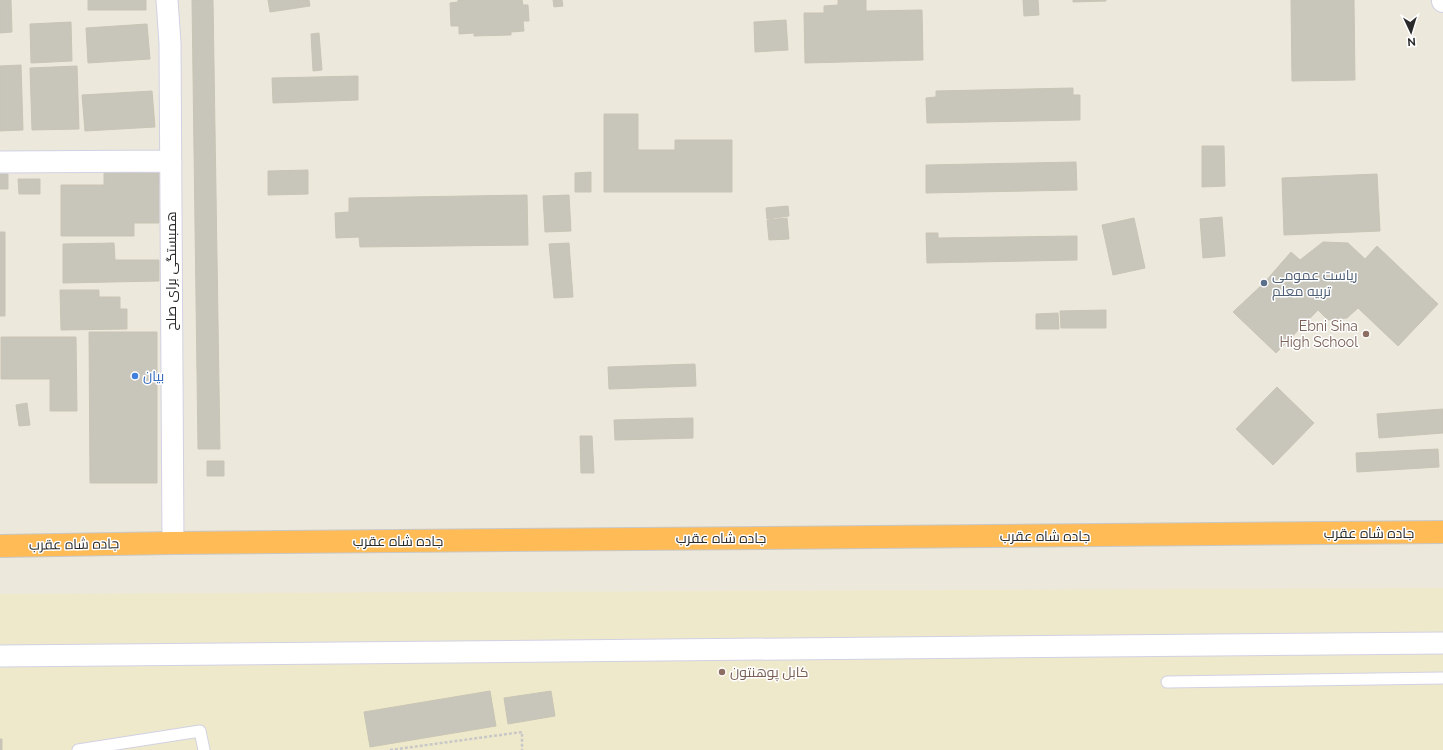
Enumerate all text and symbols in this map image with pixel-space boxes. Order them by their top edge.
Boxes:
north arrow [1391,12,1431,52]
text: N [1407,35,1416,48]
street label: همبستگی برای صلح [163,211,180,331]
place label: ریاست عمومی تربیه معلم [1272,267,1357,301]
marker: ریاست عمومی تربیه معلم [1259,278,1269,288]
place label: Ebni Sina High School [1279,318,1358,350]
marker: Ebni Sina High School [1361,329,1371,339]
place label: بیان [143,368,164,384]
marker: بیان [130,371,140,381]
street label: جاده شاه عقرب [1324,525,1414,541]
street label: جاده شاه عقرب [1000,528,1090,544]
street label: جاده شاه عقرب [676,530,766,546]
street label: جاده شاه عقرب [353,533,443,549]
street label: جاده شاه عقرب [29,535,119,553]
place label: کابل پوهنتون [730,664,809,682]
marker: کابل پوهنتون [717,667,727,677]

